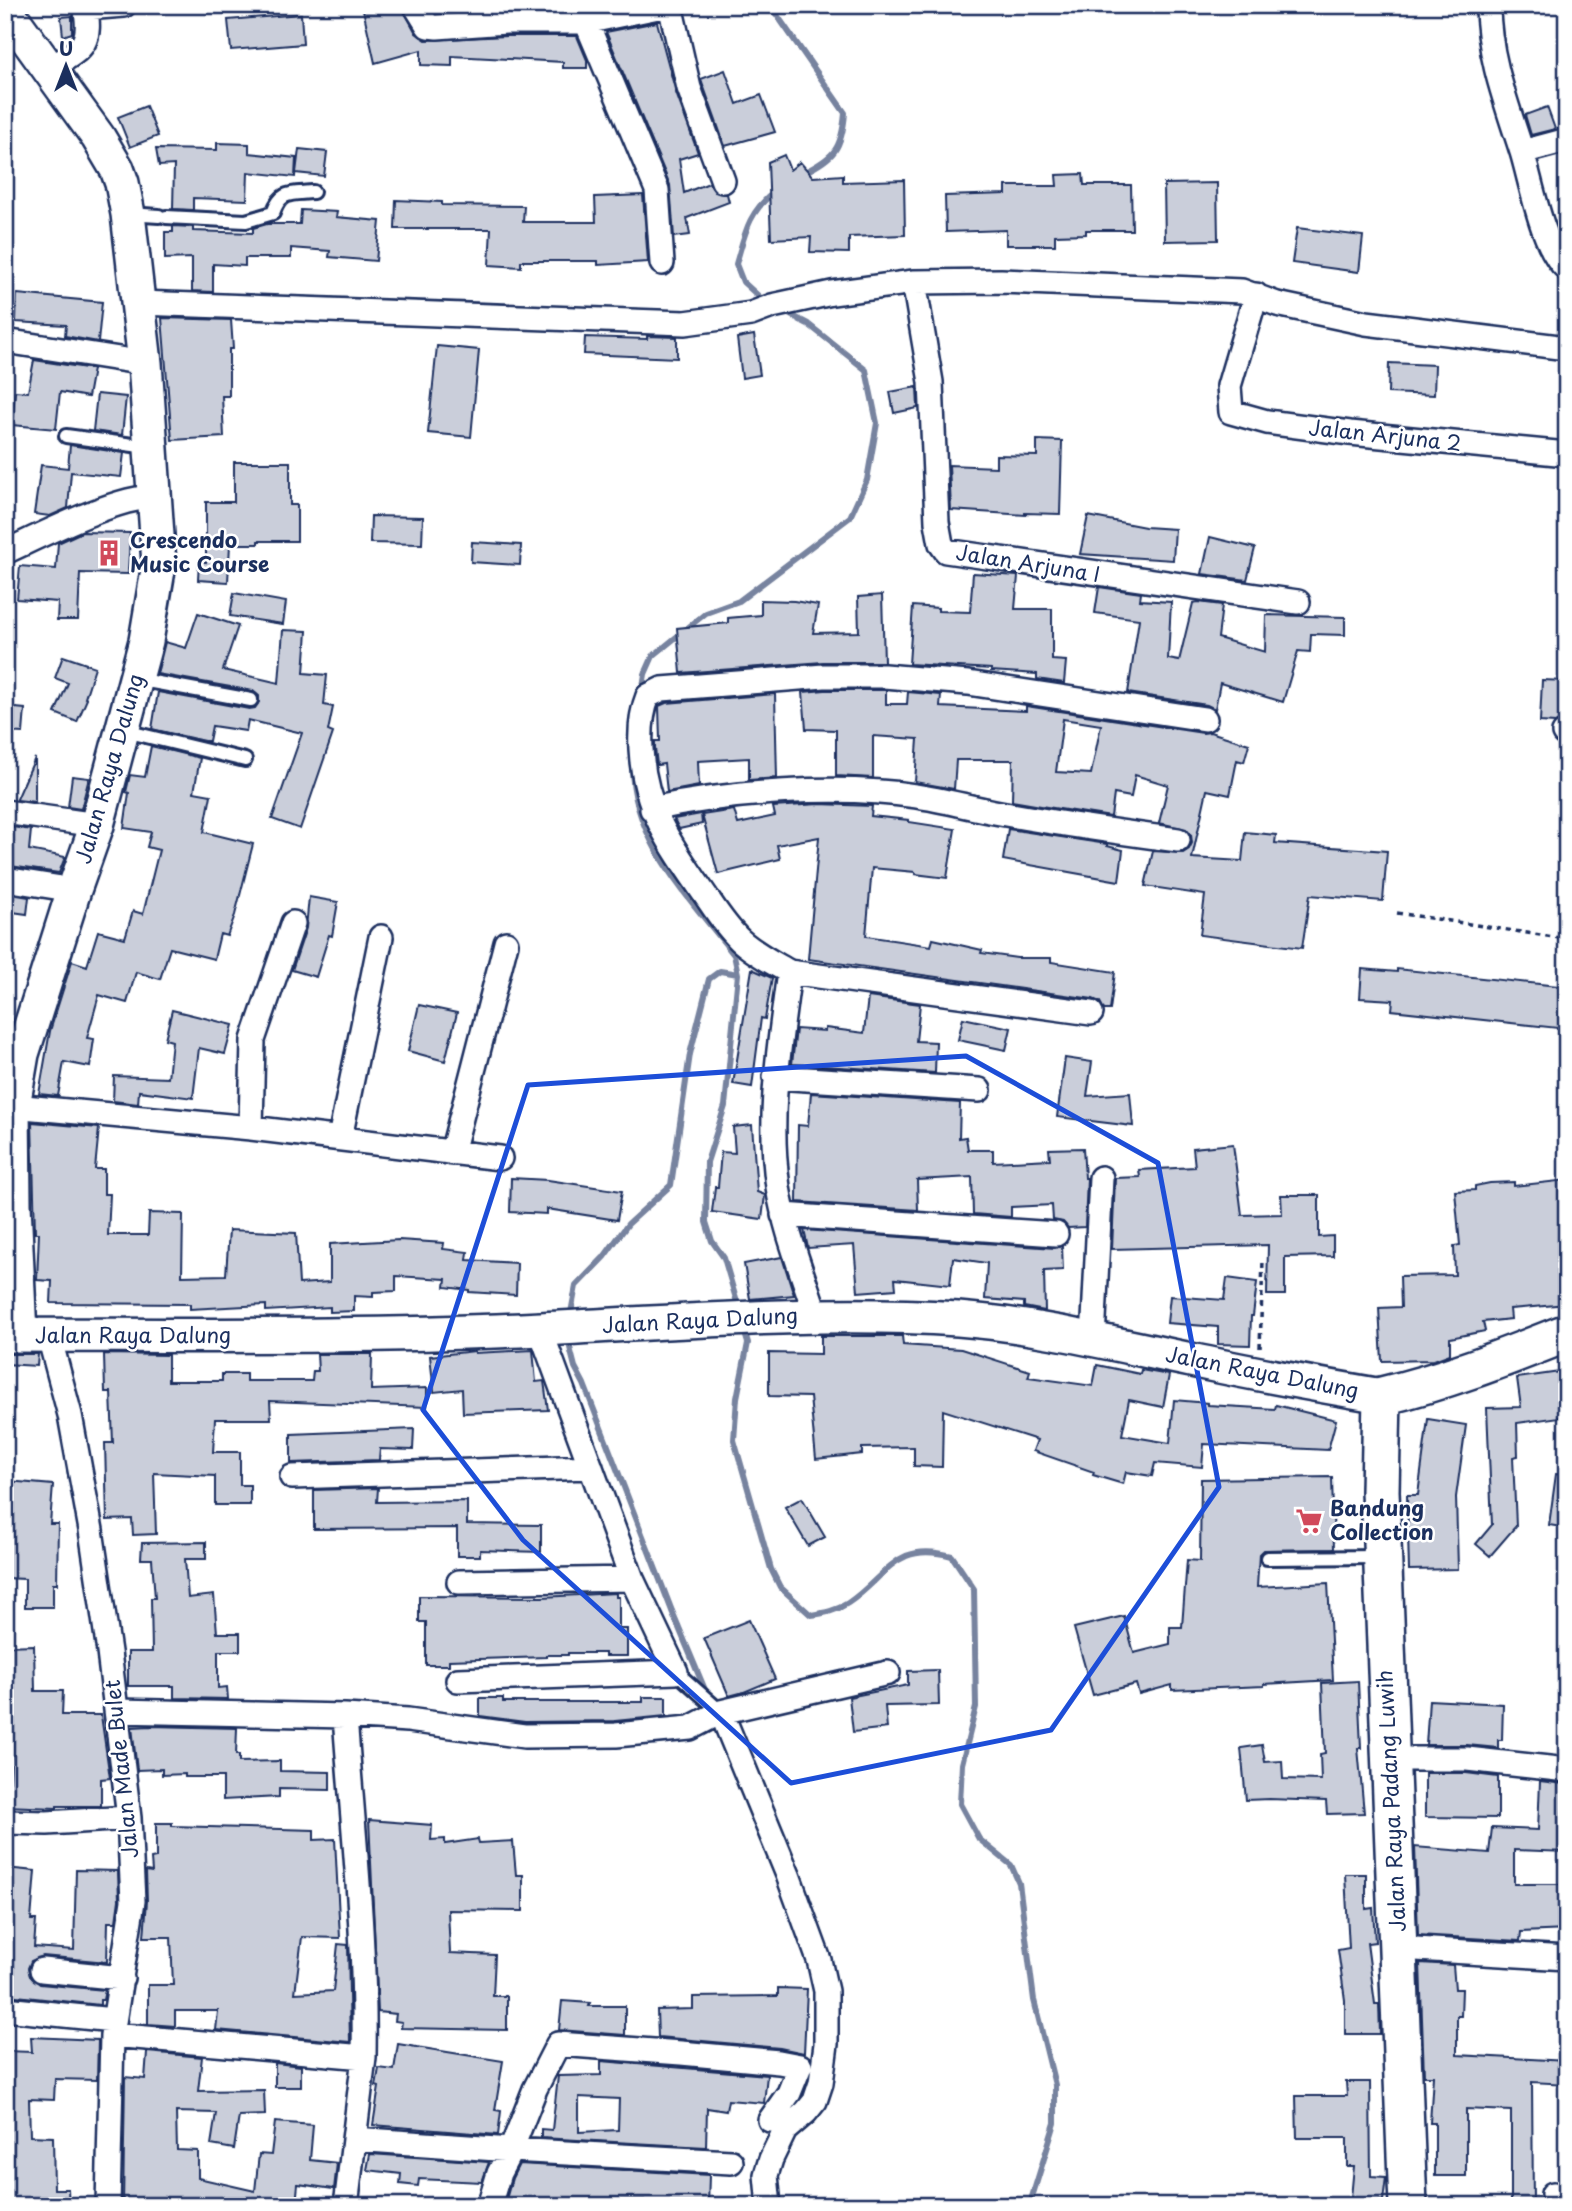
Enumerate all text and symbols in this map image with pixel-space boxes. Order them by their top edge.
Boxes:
north arrow [32,32,102,102]
text: U [59,34,73,62]
street label: Jalan Arjuna 2 [1307,410,1463,458]
place label: Crescendo Music Course [130,523,269,579]
street label: Jalan Arjuna I [954,535,1103,589]
building icon: Crescendo Music Course [94,538,124,568]
street label: Jalan Raya Dalung [66,670,150,867]
street label: Jalan Raya Dalung [601,1298,799,1340]
street label: Jalan Raya Dalung [35,1318,231,1350]
street label: Jalan Raya Dalung [1163,1337,1362,1405]
place label: Bandung Collection [1330,1491,1434,1547]
supermarket icon: Bandung Collection [1294,1506,1324,1536]
street label: Jalan Raya Padang Luwih [1367,1669,1413,1933]
street label: Jalan Made Bulet [95,1678,145,1860]

